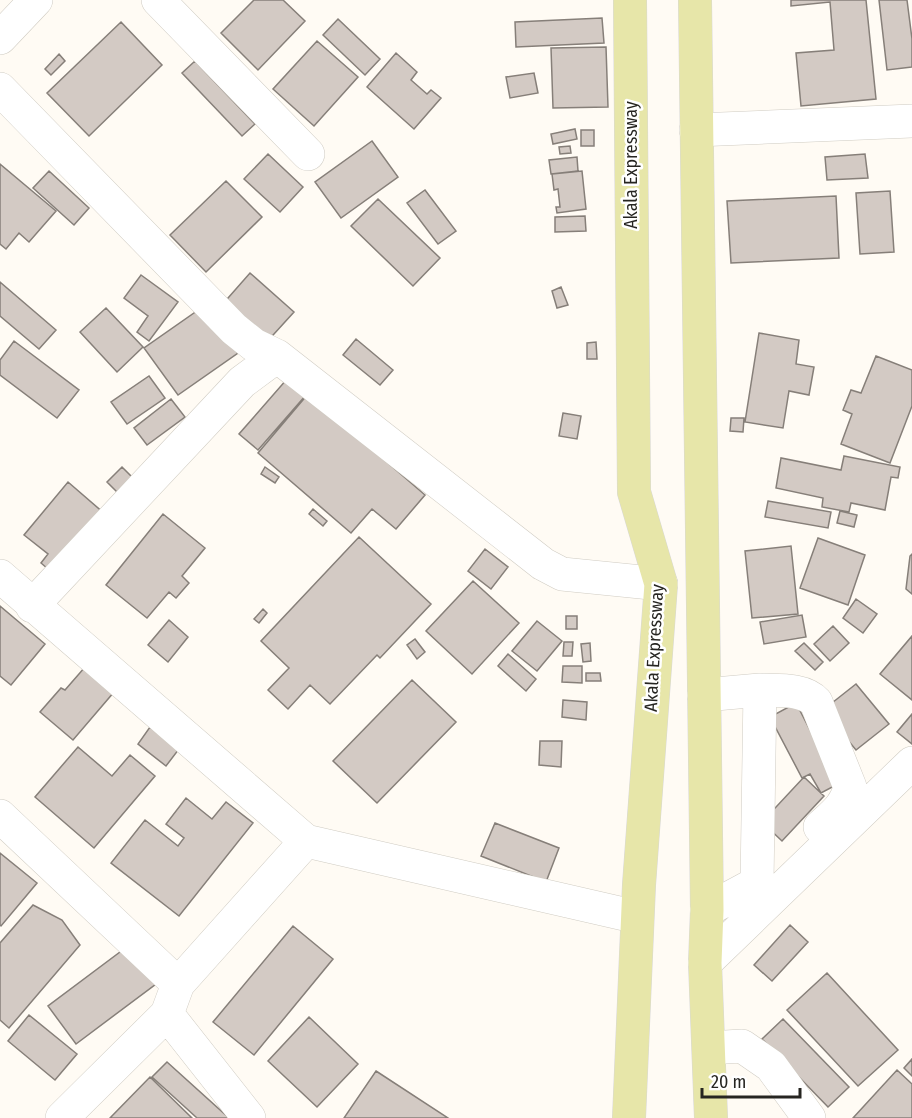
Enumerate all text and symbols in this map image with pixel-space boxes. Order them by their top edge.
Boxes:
street label: Akala Expressway [620,101,642,229]
street label: Akala Expressway [640,584,668,712]
scale bar [702,1061,800,1099]
text: 20 m [711,1071,746,1093]

